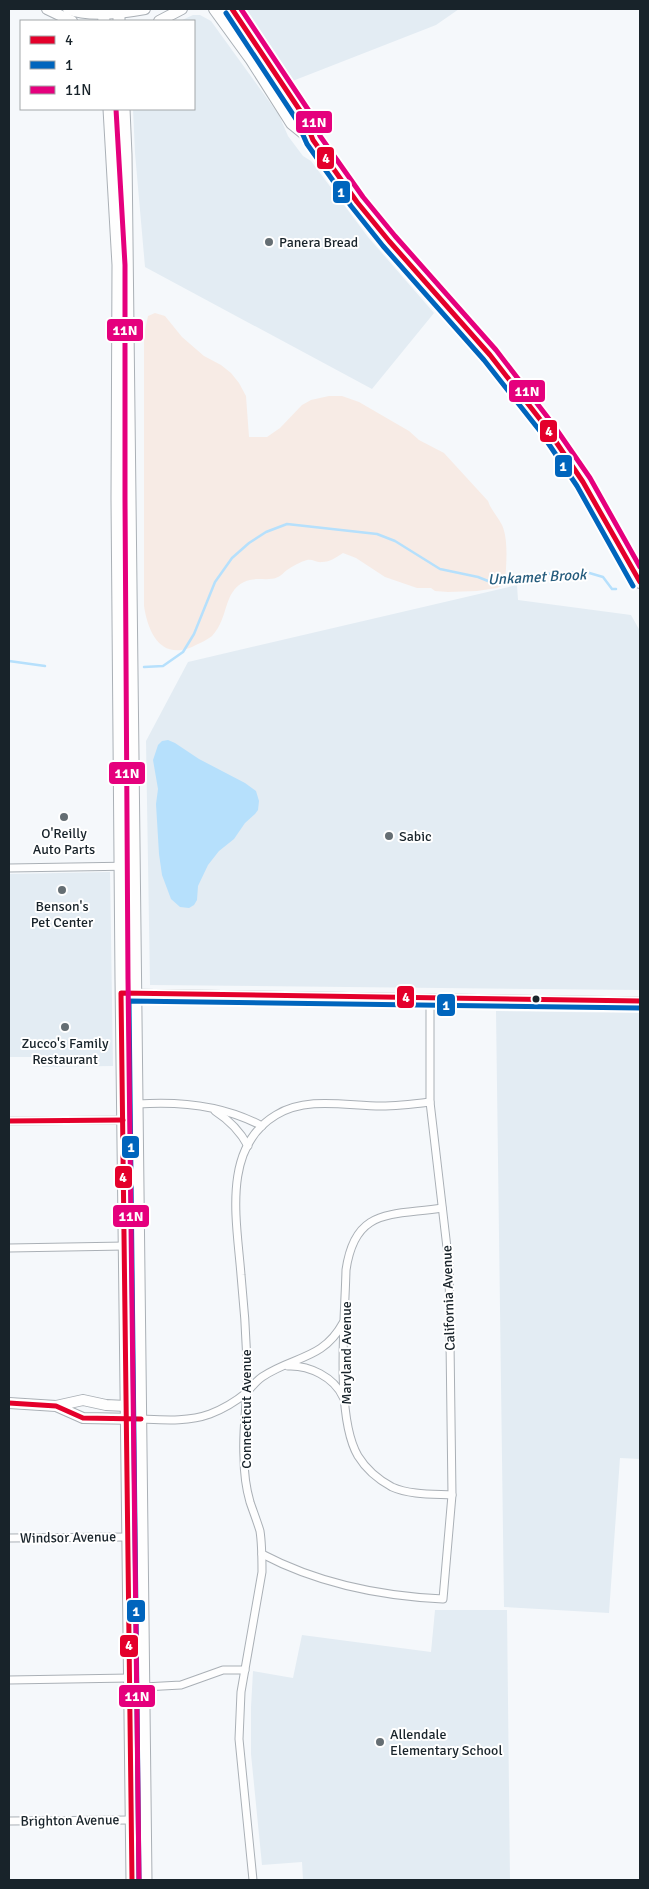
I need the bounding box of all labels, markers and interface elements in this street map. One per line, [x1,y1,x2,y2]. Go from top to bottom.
legend [20,20,195,110]
text: 4 [65,31,73,49]
text: 1 [65,56,73,74]
text: 11N [65,81,91,99]
line badge: 11N [295,110,333,134]
text: 11N [302,114,326,131]
line badge: 4 [316,146,335,170]
text: 4 [322,150,330,167]
line badge: 1 [332,180,351,204]
text: 1 [337,184,345,201]
place label: Panera Bread [279,234,358,251]
marker: Panera Bread [263,236,275,248]
line badge: 11N [106,318,144,342]
text: 11N [113,322,137,339]
line badge: 11N [508,379,546,403]
text: 11N [515,383,539,400]
line badge: 4 [539,419,558,443]
text: 4 [545,423,553,440]
line badge: 1 [554,454,573,478]
text: 1 [559,458,567,475]
water label: Unkamet Brook [487,565,588,589]
line badge: 11N [108,761,146,785]
text: 11N [115,765,139,782]
marker: O'Reilly Auto Parts [58,811,70,823]
place label: O'Reilly Auto Parts [33,825,95,858]
place label: Sabic [399,828,432,845]
marker: Sabic [383,830,395,842]
marker: Benson's Pet Center [56,884,68,896]
place label: Benson's Pet Center [31,898,94,931]
line badge: 4 [396,985,415,1009]
text: 4 [402,989,410,1006]
line badge: 1 [436,993,456,1017]
unlabelled marker [531,994,541,1004]
text: 1 [442,997,450,1014]
marker: Zucco's Family Restaurant [59,1021,71,1033]
place label: Zucco's Family Restaurant [22,1035,109,1068]
line badge: 1 [121,1135,140,1159]
text: 1 [127,1139,135,1156]
line badge: 4 [114,1165,133,1189]
text: 4 [119,1169,127,1186]
line badge: 11N [112,1204,150,1228]
text: 11N [119,1208,143,1225]
street label: California Avenue [438,1245,459,1351]
street label: Maryland Avenue [338,1301,355,1405]
street label: Connecticut Avenue [238,1349,255,1469]
street label: Windsor Avenue [20,1528,116,1547]
line badge: 1 [126,1599,146,1623]
text: 1 [132,1603,140,1620]
line badge: 4 [119,1634,139,1658]
text: 4 [125,1637,133,1654]
line badge: 11N [118,1684,156,1708]
text: 11N [125,1688,149,1705]
place label: Allendale Elementary School [390,1726,503,1759]
marker: Allendale Elementary School [374,1736,386,1748]
street label: Brighton Avenue [20,1811,120,1830]

